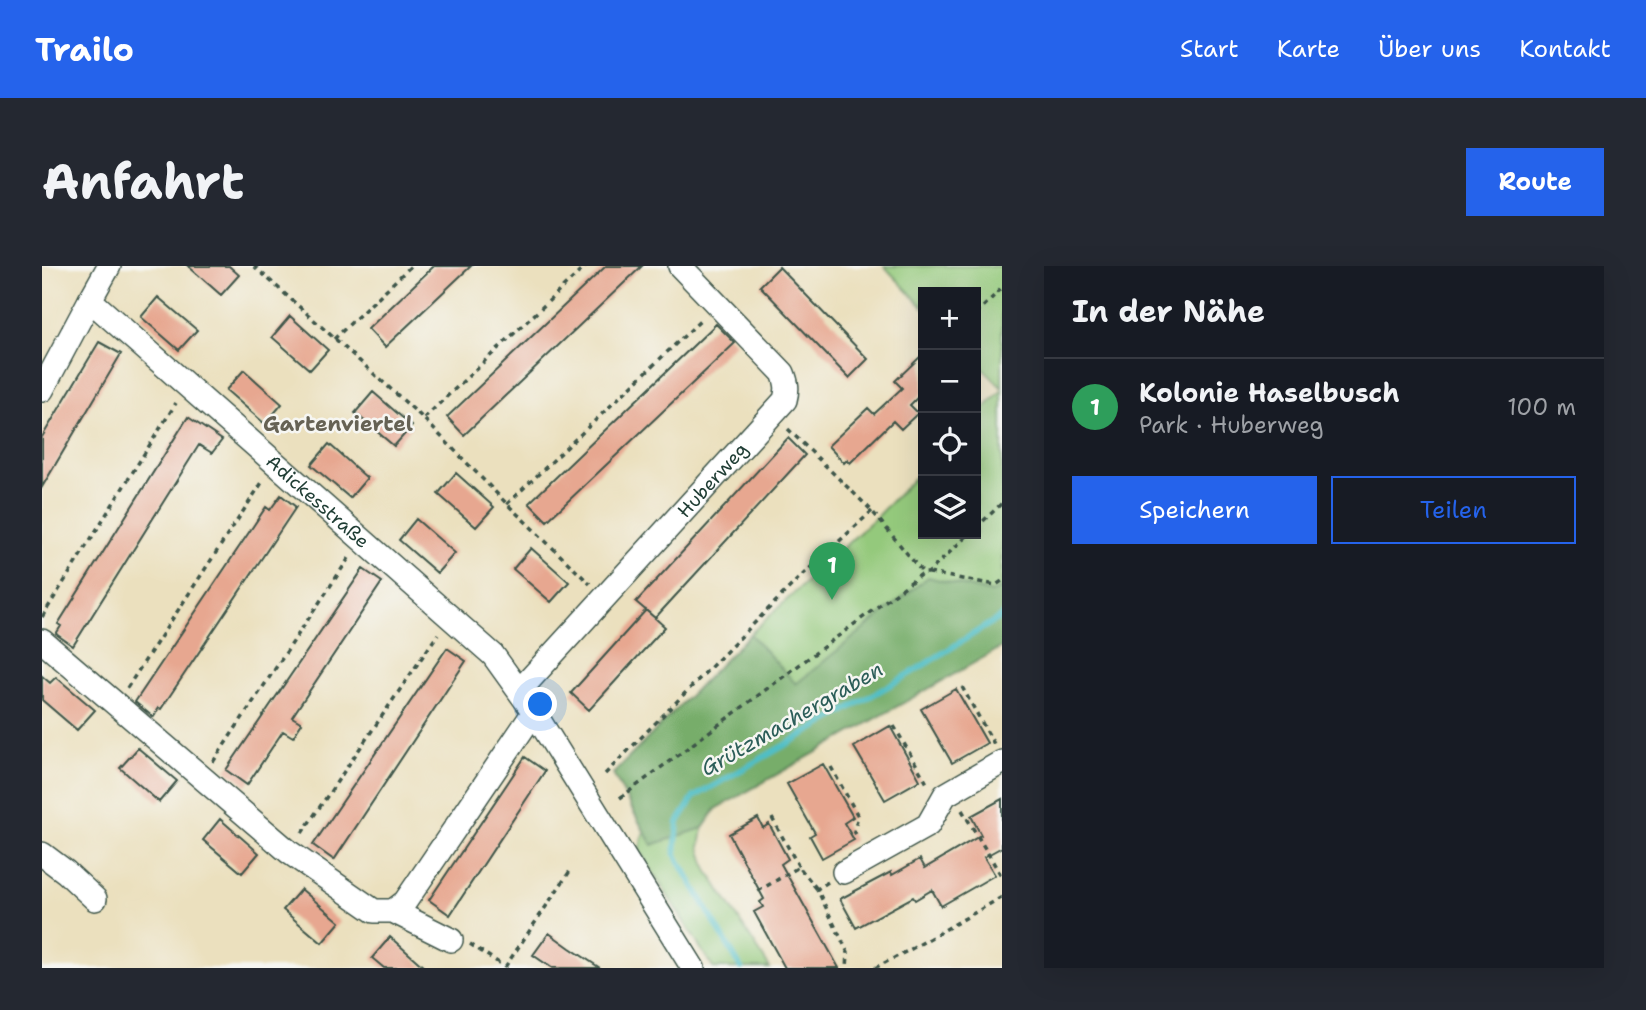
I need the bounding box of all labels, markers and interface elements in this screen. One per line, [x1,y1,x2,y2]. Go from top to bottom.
text: Trailo [35,27,134,72]
text: Start [1180,33,1239,65]
text: Karte [1277,33,1340,65]
text: Über uns [1378,33,1481,65]
text: Kontakt [1519,33,1611,65]
button: Route [1466,148,1604,216]
text: Anfahrt [42,149,244,215]
map controls [918,287,981,539]
button: + [918,287,981,350]
text: In der Nähe [1072,291,1265,332]
button: − [918,350,981,413]
text: Kolonie Haselbusch [1139,375,1400,410]
text: 1 [1090,392,1100,422]
text: 100 m [1507,392,1576,422]
district label: Gartenviertel [263,410,413,438]
text: Park · Huberweg [1139,410,1324,440]
button: locate [918,413,981,476]
street label: Huberweg [672,437,753,523]
street label: Adickesstraße [261,449,375,554]
button: layers [918,476,981,539]
button: Speichern [1072,476,1317,544]
button: Teilen [1331,476,1576,544]
pin: 1 [809,542,855,600]
water label: Grützmachergraben [696,655,888,783]
your location [523,687,557,721]

